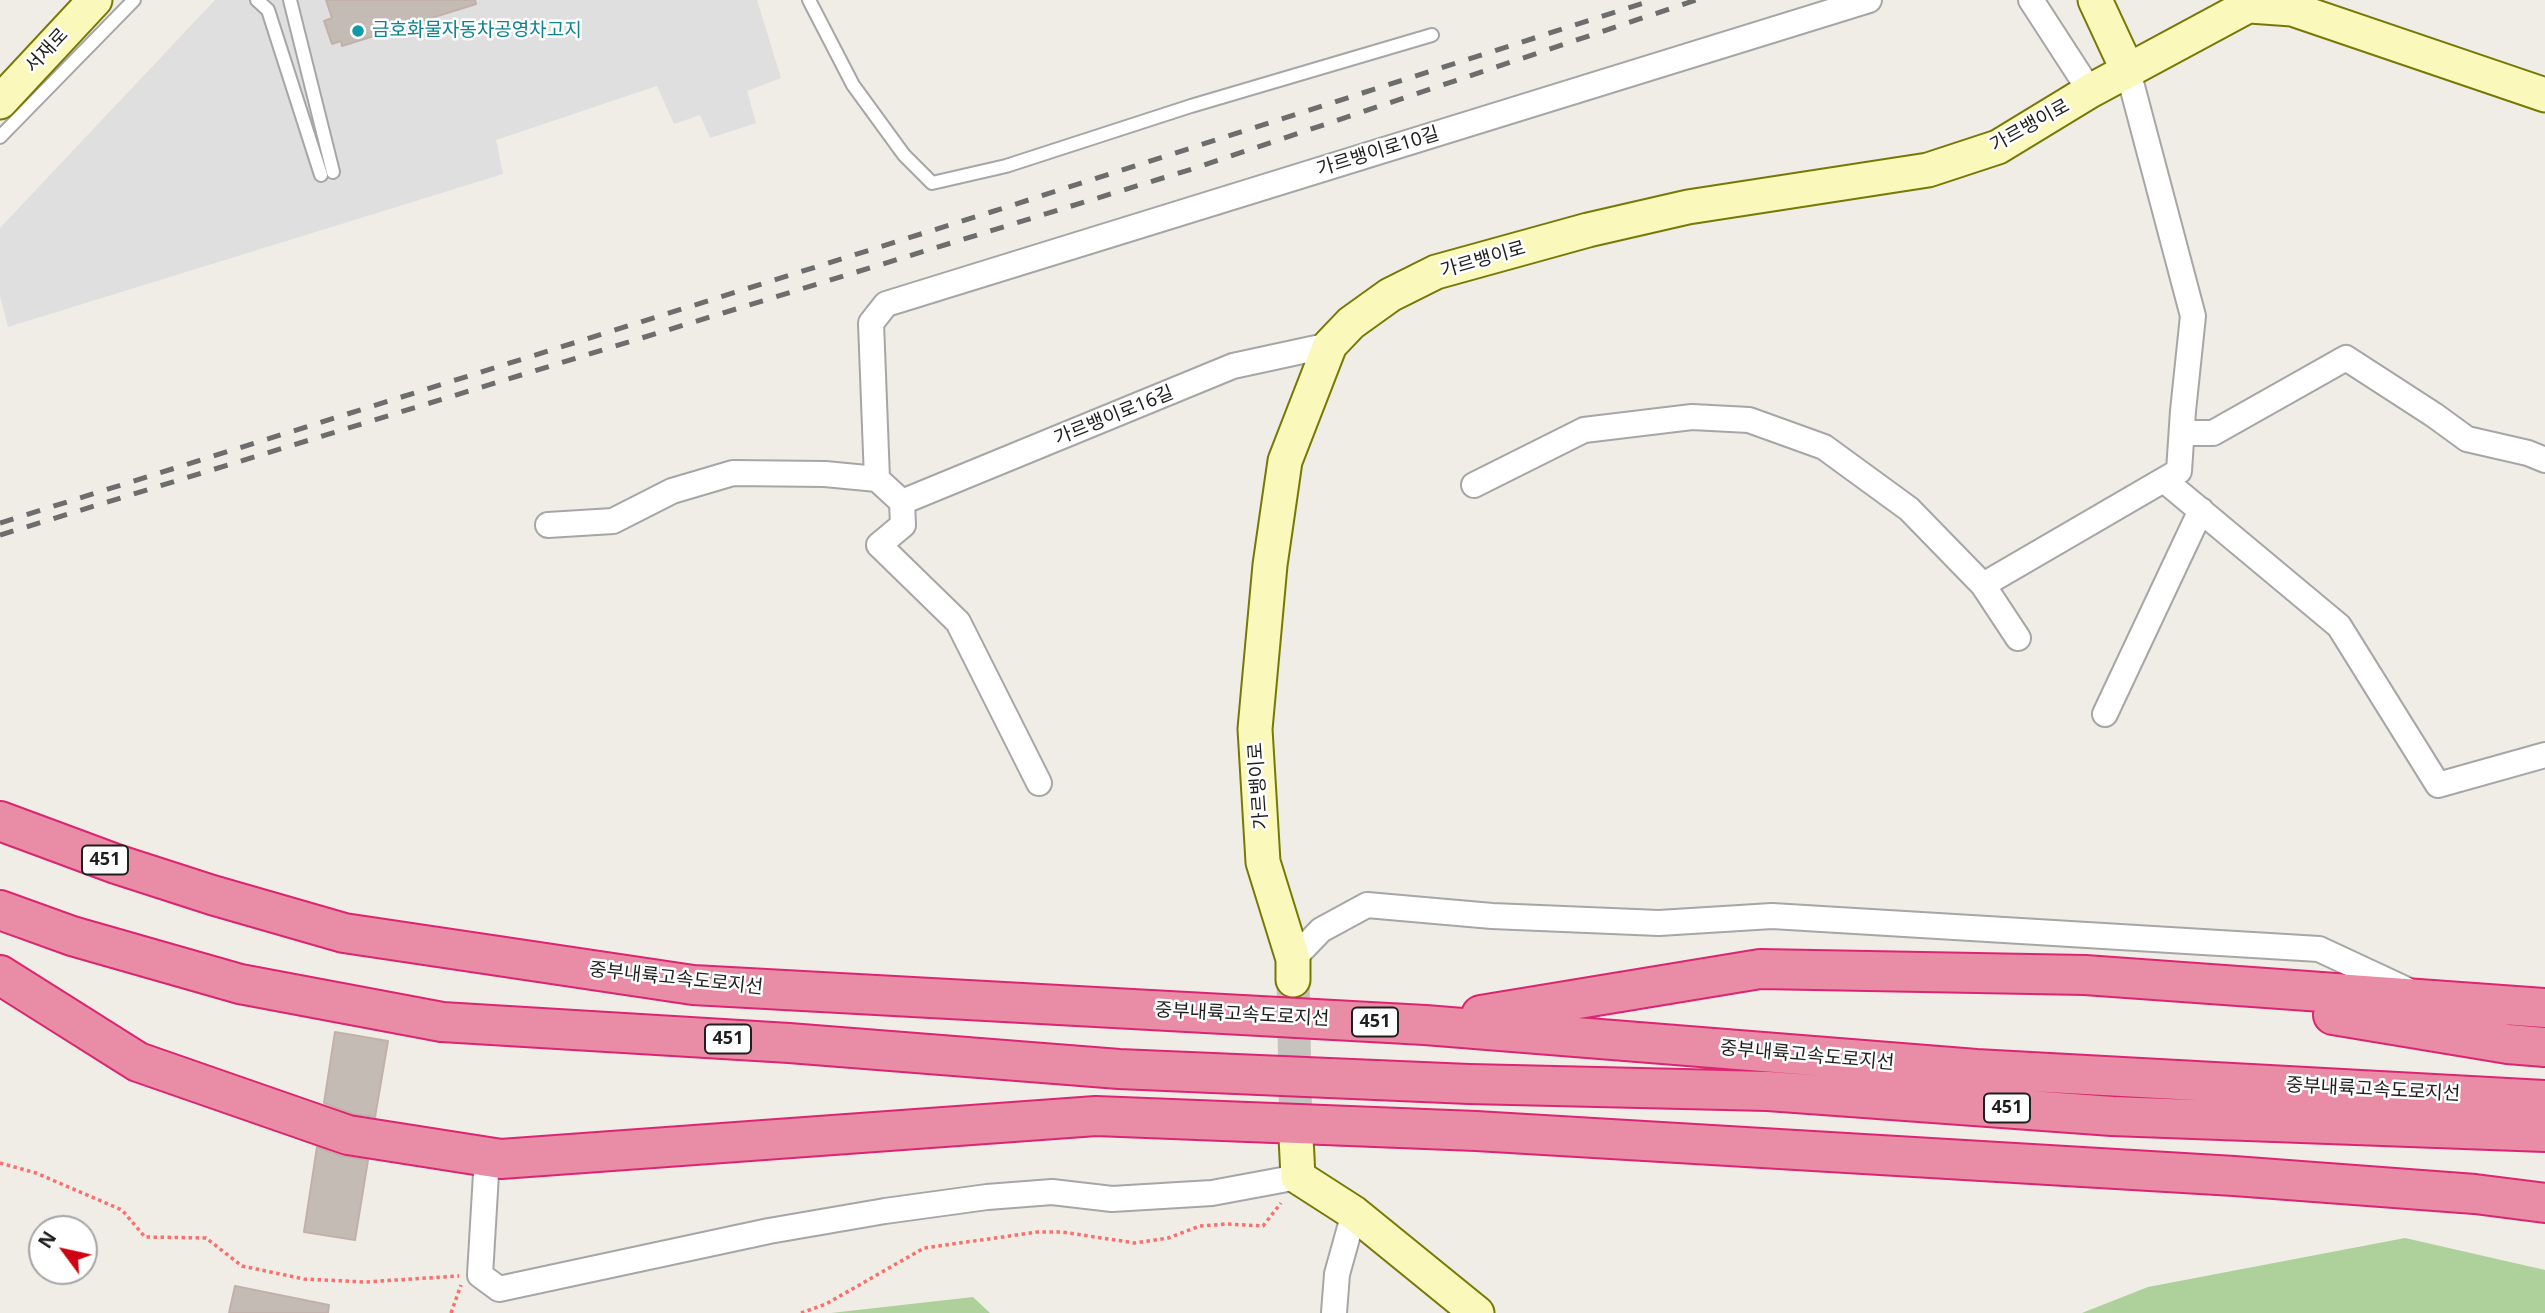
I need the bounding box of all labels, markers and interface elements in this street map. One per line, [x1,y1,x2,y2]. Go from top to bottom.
place label: 금호화물자동차공영차고지 [372,20,582,42]
marker: 금호화물자동차공영차고지 [350,23,366,39]
street label: 서재로 [21,24,73,78]
street label: 가르뱅이로 [1986,95,2074,157]
street label: 가르뱅이로10길 [1314,123,1442,181]
street label: 가르뱅이로 [1438,237,1528,283]
street label: 가르뱅이로16길 [1051,382,1177,450]
street label: 가르뱅이로 [1245,742,1273,830]
road number: 451 [82,846,128,874]
street label: 중부내륙고속도로지선 [588,959,764,999]
street label: 중부내륙고속도로지선 [1154,999,1330,1031]
road number: 451 [1352,1007,1398,1036]
road number: 451 [705,1024,751,1054]
street label: 중부내륙고속도로지선 [1719,1037,1895,1075]
street label: 중부내륙고속도로지선 [2285,1074,2461,1106]
road number: 451 [1984,1093,2030,1122]
north arrow [28,1215,98,1285]
text: N [32,1226,62,1253]

